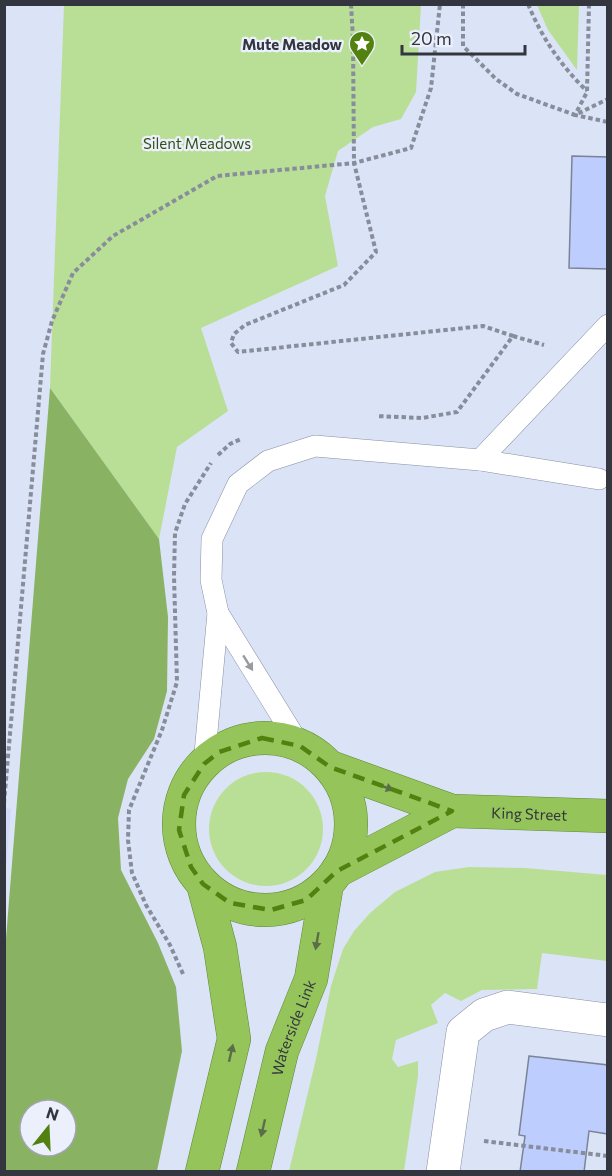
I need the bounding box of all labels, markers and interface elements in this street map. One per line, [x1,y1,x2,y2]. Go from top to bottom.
scale bar [402,18,525,56]
text: 20 m [411,27,452,49]
place icon: Mute Meadow [347,29,377,67]
place label: Mute Meadow [242,35,343,53]
park label: Silent Meadows [143,134,251,152]
one-way arrow [243,654,254,671]
one-way arrow [376,783,394,793]
street label: King Street [491,803,568,824]
one-way arrow [313,932,322,951]
street label: Waterside Link [267,977,319,1078]
one-way arrow [226,1044,236,1063]
north arrow [18,1098,78,1158]
text: N [44,1102,61,1124]
one-way arrow [258,1119,268,1137]

